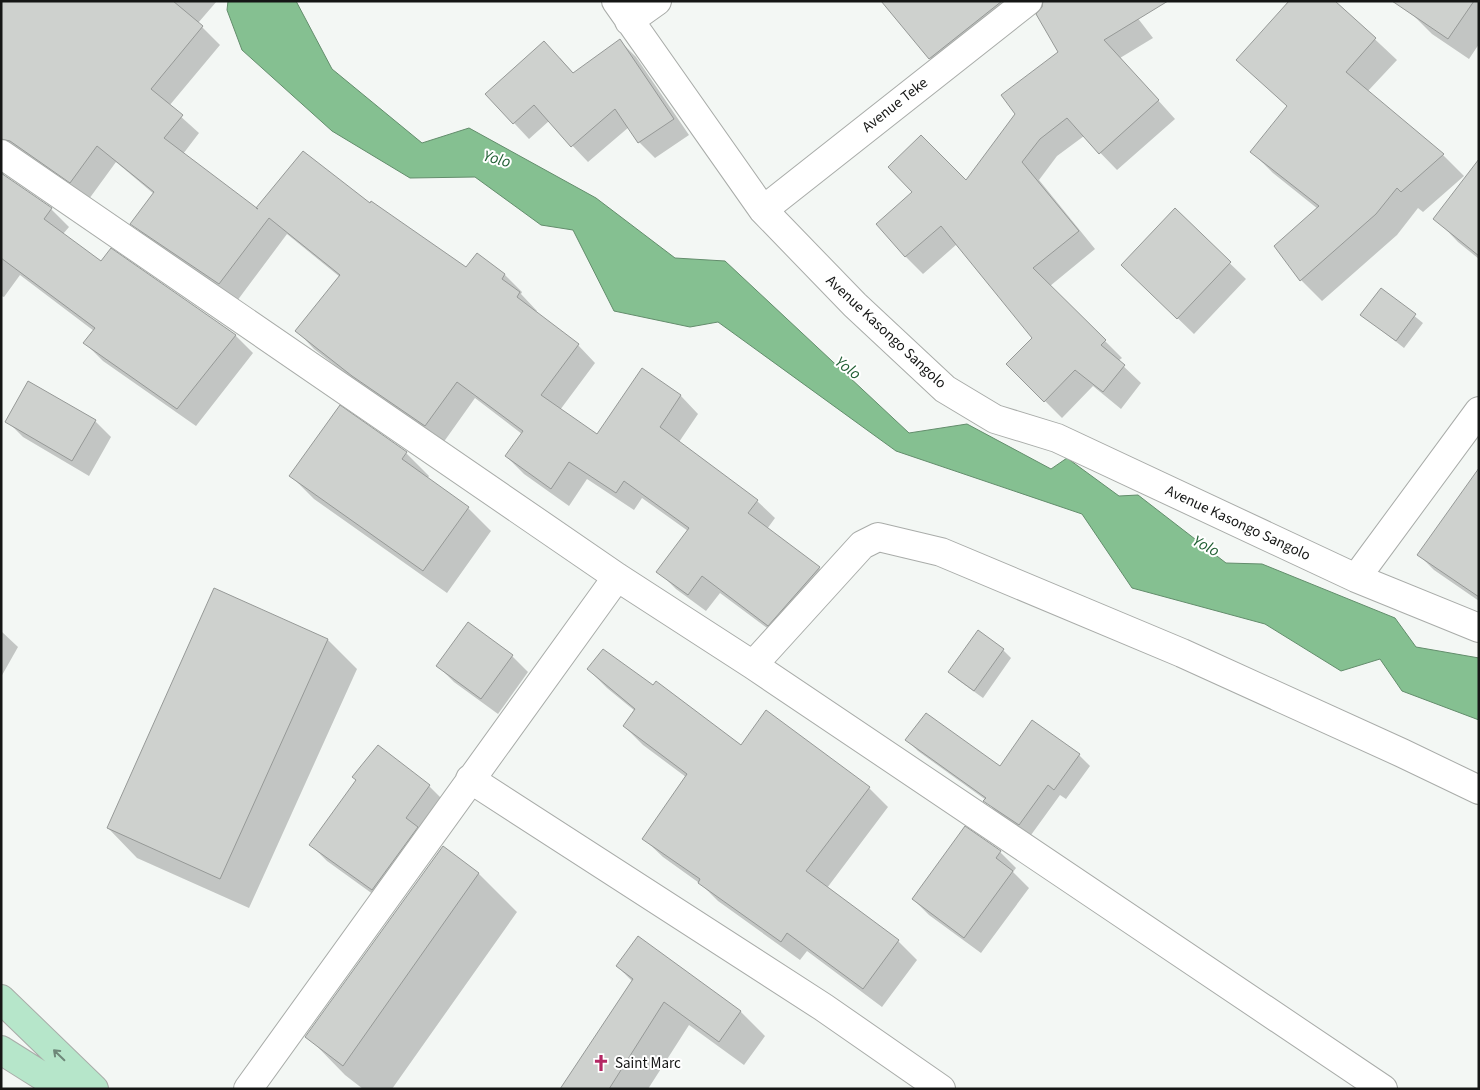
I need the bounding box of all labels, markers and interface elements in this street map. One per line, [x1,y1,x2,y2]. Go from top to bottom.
street label: Avenue Teke [858,73,932,137]
water label: Yolo [481,145,513,173]
street label: Avenue Kasongo Sangolo [821,271,951,393]
water label: Yolo [830,351,866,385]
street label: Avenue Kasongo Sangolo [1162,480,1314,566]
water label: Yolo [1189,530,1223,562]
one-way arrow [52,1049,65,1061]
church icon: Saint Marc [591,1053,611,1073]
place label: Saint Marc [615,1053,681,1074]

